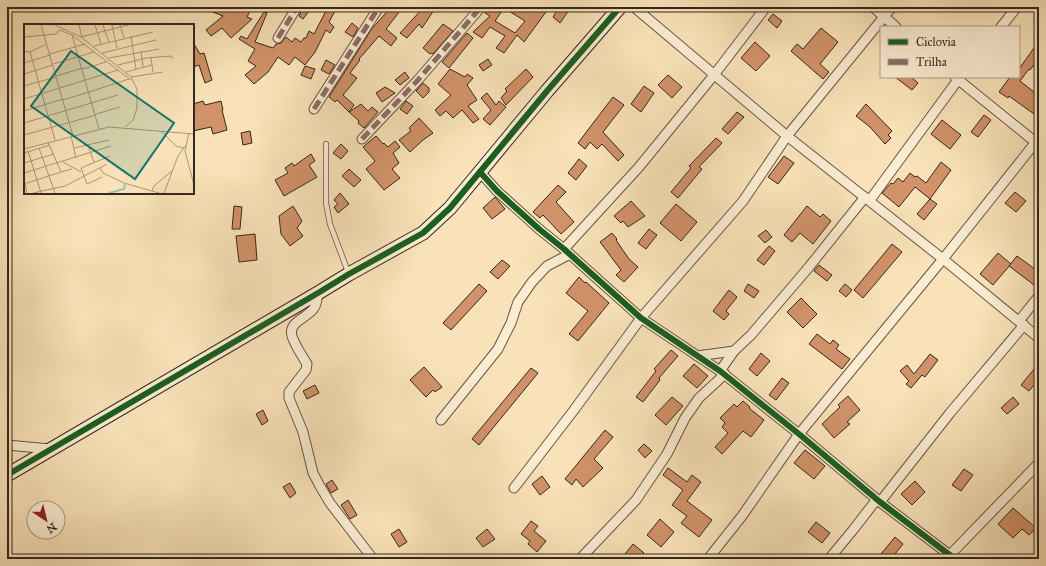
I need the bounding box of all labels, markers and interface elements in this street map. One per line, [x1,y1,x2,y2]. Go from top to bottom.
inset map [24,24,194,194]
legend [880,26,1020,78]
text: Ciclovia [916,35,957,49]
text: Trilha [916,55,948,69]
north arrow [26,500,66,540]
text: N [43,520,59,536]

